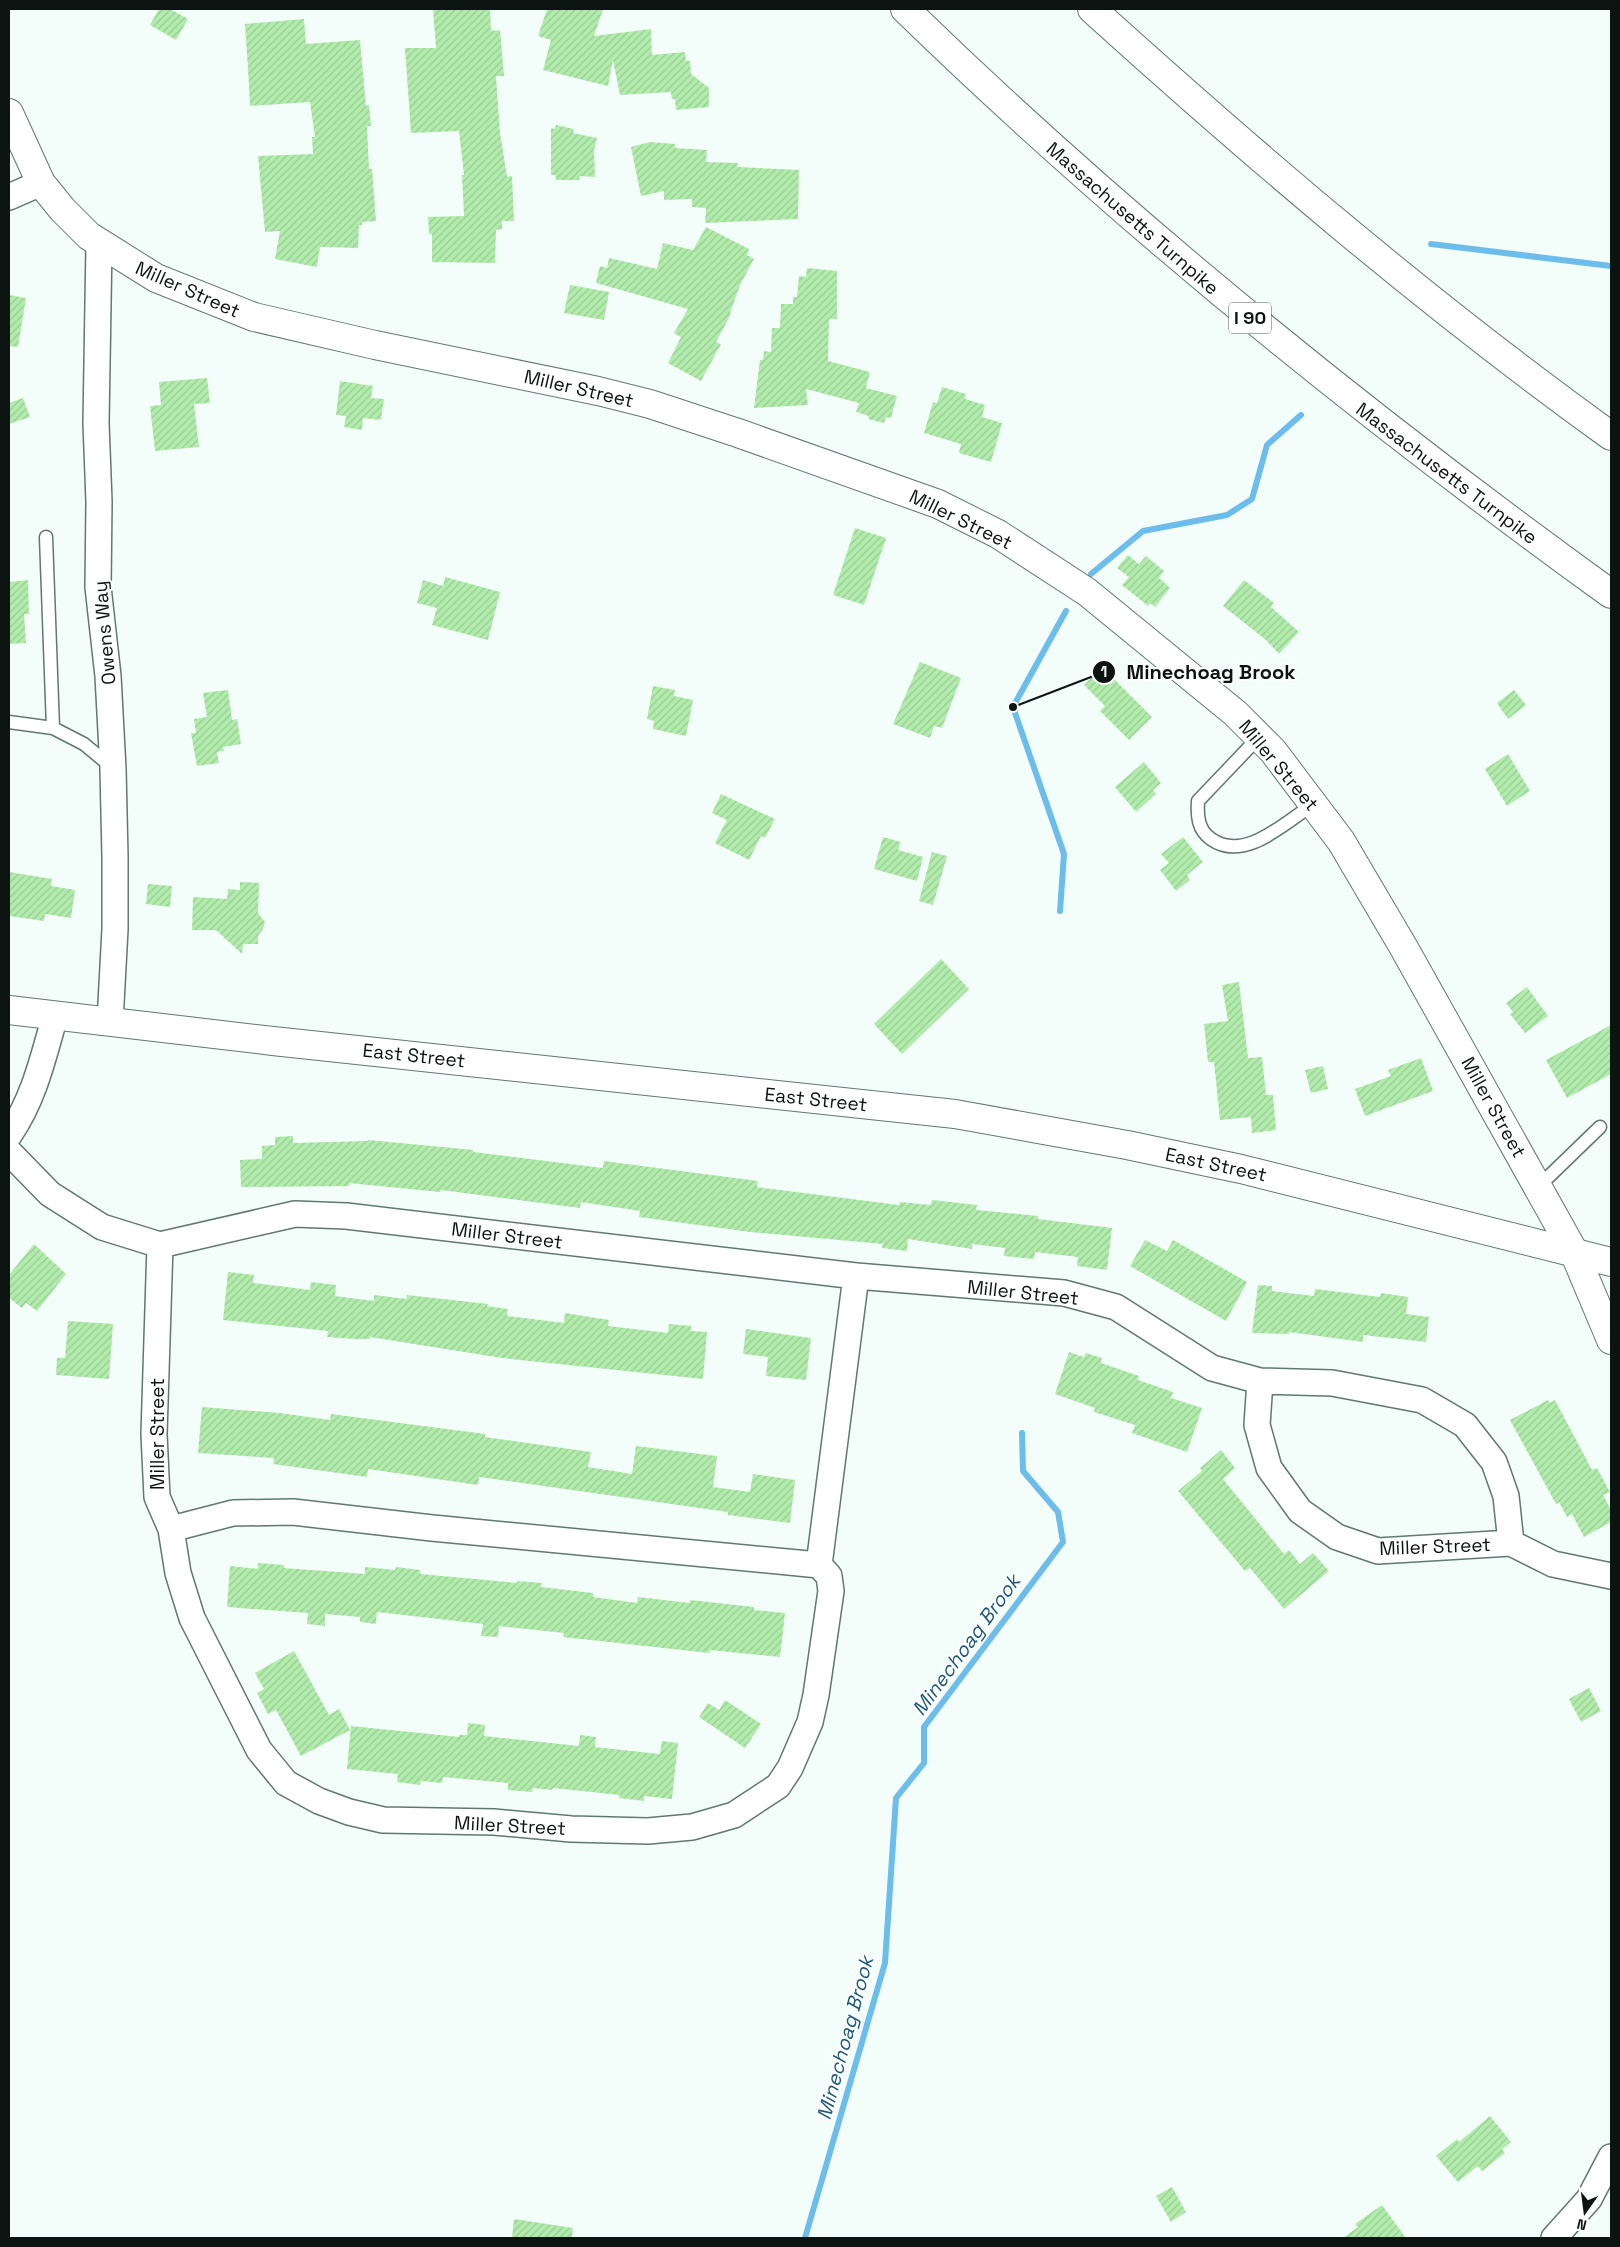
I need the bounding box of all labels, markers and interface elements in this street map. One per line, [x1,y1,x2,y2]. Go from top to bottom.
street label: Massachusetts Turnpike [1041,136,1224,300]
street label: Miller Street [132,255,244,324]
road number: I 90 [1229,302,1271,334]
street label: Miller Street [522,364,636,413]
street label: Massachusetts Turnpike [1351,397,1542,550]
street label: Miller Street [905,484,1016,555]
street label: Owens Way [88,580,121,686]
callout: Minechoag Brook [1092,655,1306,690]
text: Minechoag Brook [1127,659,1295,685]
text: 1 [1101,662,1107,681]
street label: Miller Street [1233,714,1324,816]
street label: East Street [361,1038,466,1073]
street label: Miller Street [1456,1052,1532,1162]
street label: East Street [763,1082,868,1117]
street label: East Street [1163,1142,1269,1187]
street label: Miller Street [450,1216,564,1255]
street label: Miller Street [966,1274,1080,1311]
street label: Miller Street [145,1378,170,1490]
street label: Miller Street [1379,1532,1491,1561]
water label: Minechoag Brook [906,1568,1027,1721]
street label: Miller Street [454,1810,566,1841]
water label: Minechoag Brook [811,1951,880,2122]
north arrow [1560,2187,1610,2237]
text: N [1575,2215,1589,2234]

